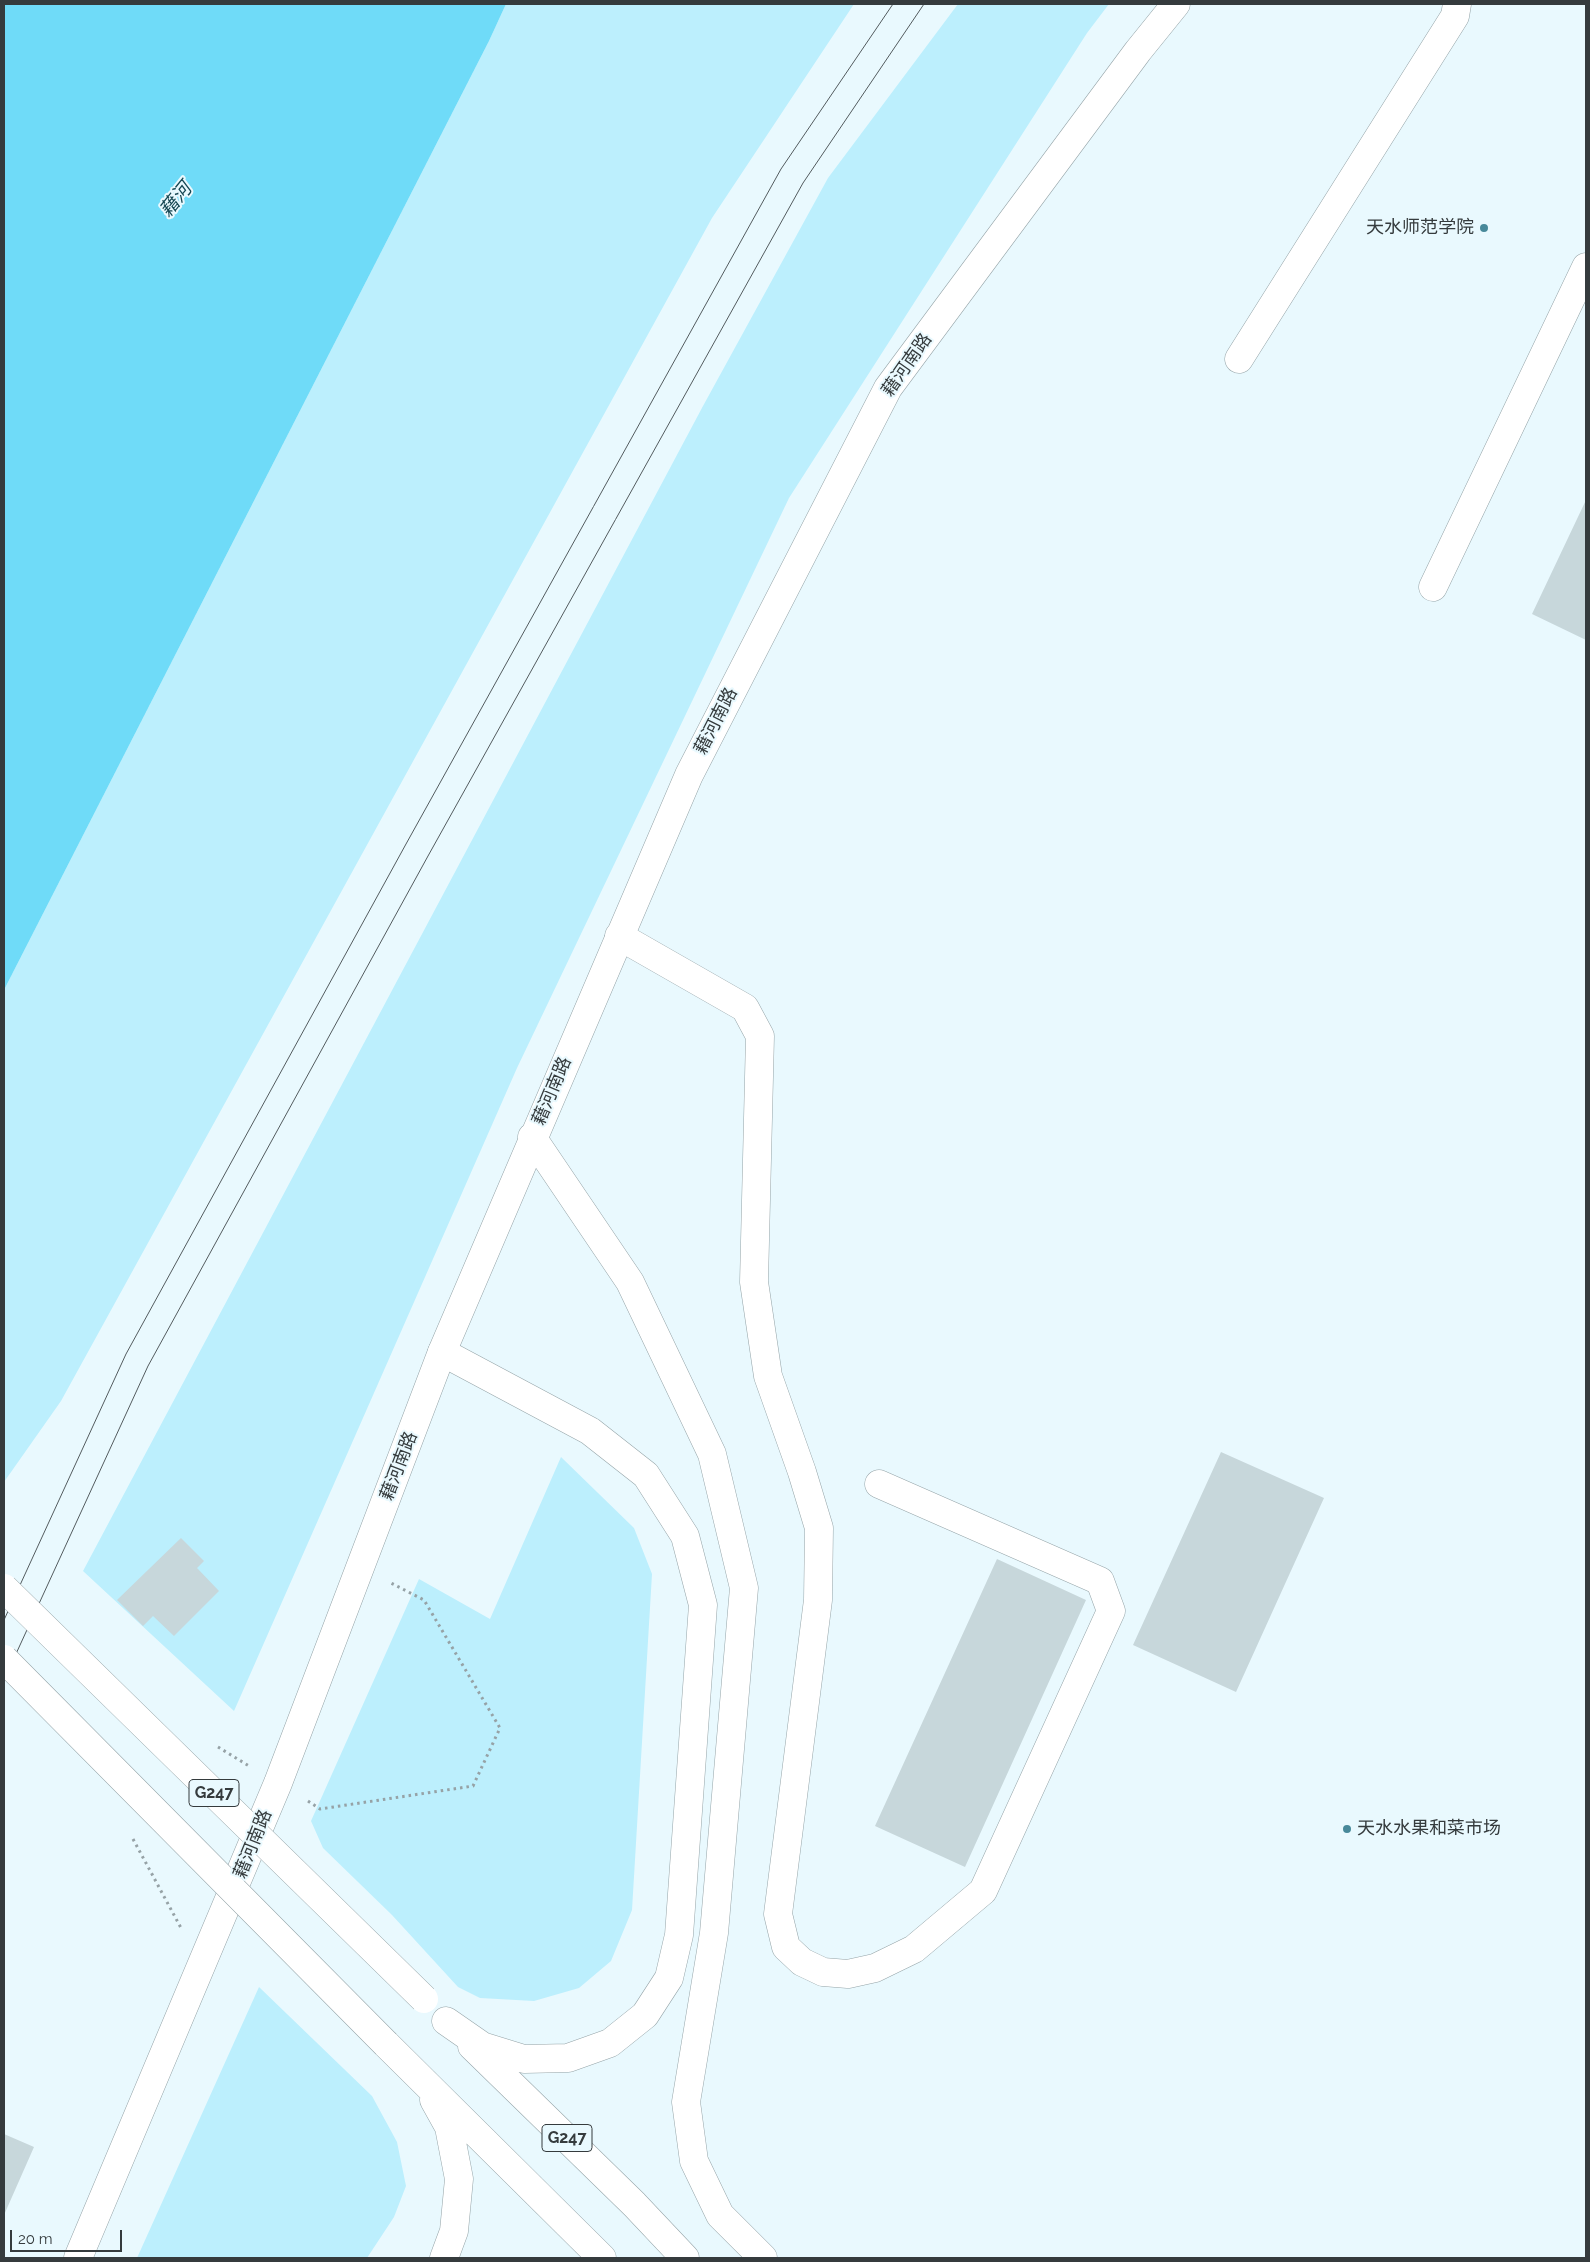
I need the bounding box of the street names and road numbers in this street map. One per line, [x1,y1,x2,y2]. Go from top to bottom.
street label: 藉河南路 [878,329,936,401]
street label: 藉河南路 [690,684,742,758]
street label: 藉河南路 [528,1054,576,1128]
street label: 藉河南路 [376,1429,422,1503]
road number: G247 [189,1780,239,1806]
street label: 藉河南路 [230,1807,276,1881]
road number: G247 [542,2124,592,2152]

